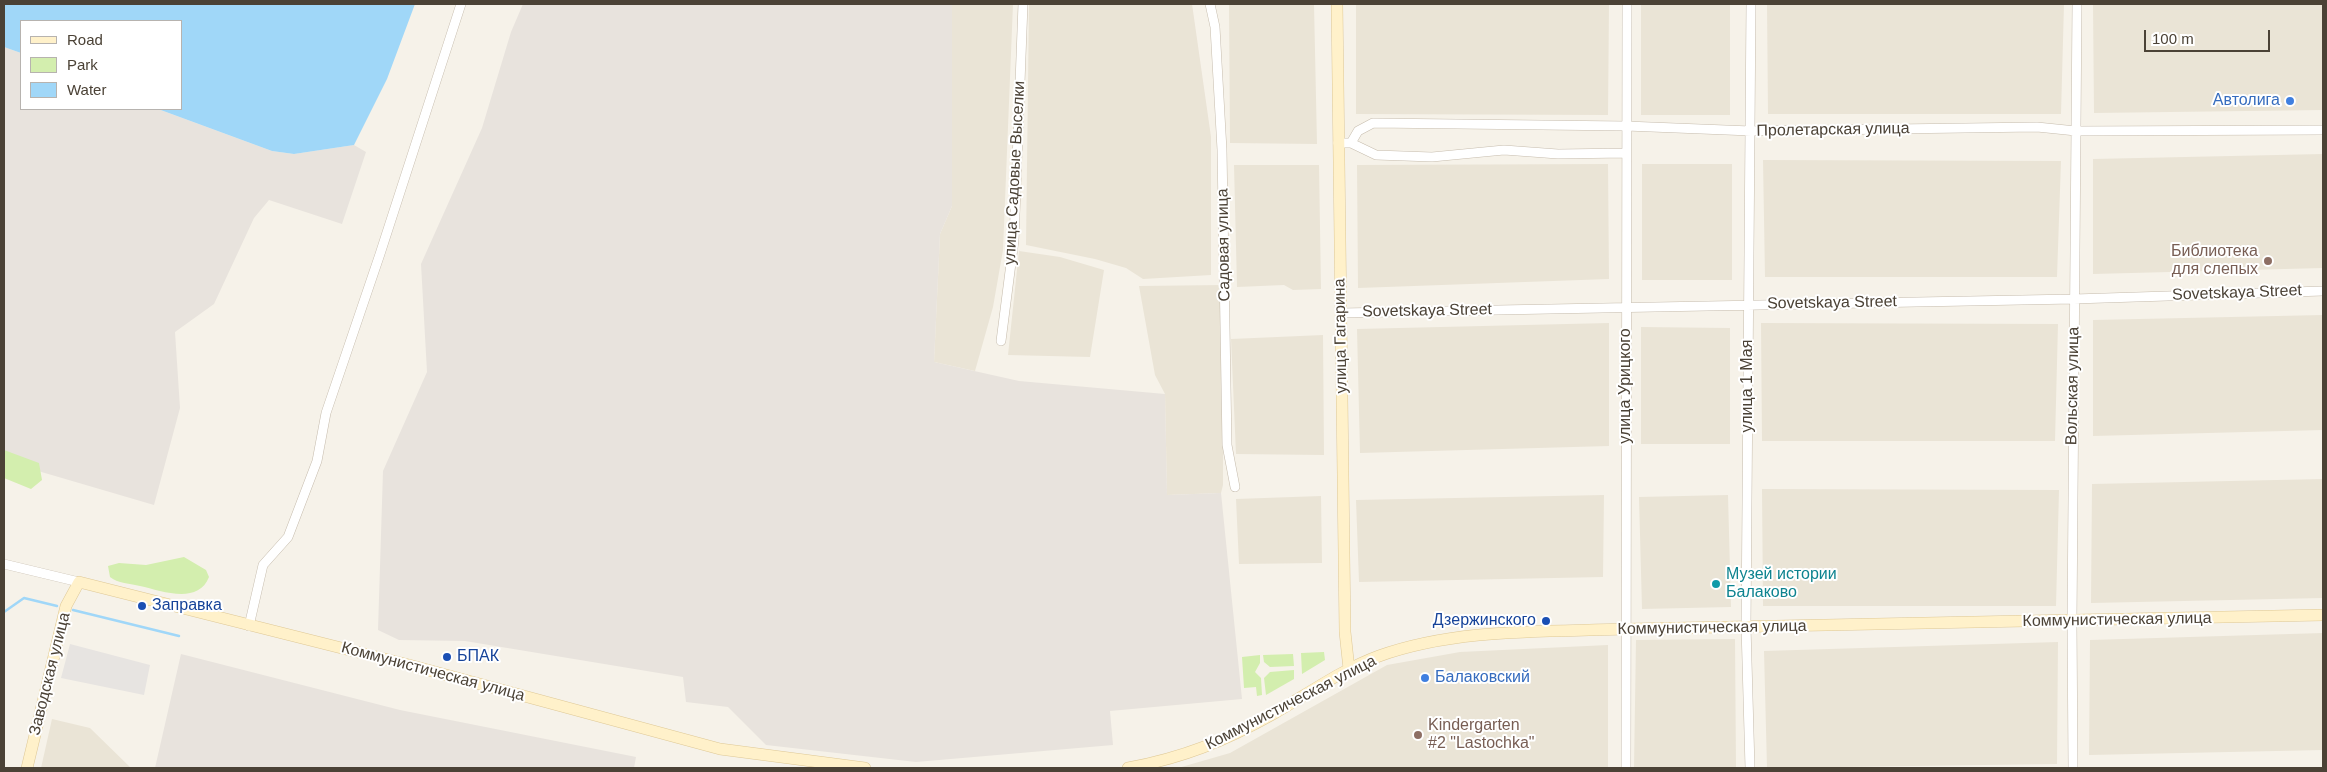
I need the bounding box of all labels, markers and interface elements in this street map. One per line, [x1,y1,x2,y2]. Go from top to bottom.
legend [20,20,182,110]
scale bar [2147,20,2273,52]
text: 100 m [2152,30,2194,47]
text: Road [67,31,103,48]
text: Park [67,56,98,73]
street label: улица Садовые Выселки [1001,80,1029,266]
text: Water [67,81,106,98]
place label: Автолига [2213,91,2280,111]
marker: Автолига [2284,95,2296,107]
street label: Пролетарская улица [1756,119,1910,141]
street label: Садовая улица [1213,188,1235,302]
place label: Библиотека для слепых [2171,242,2258,280]
marker: Библиотека для слепых [2262,255,2274,267]
street label: улица Гагарина [1330,278,1352,394]
street label: Sovetskaya Street [2172,281,2302,305]
street label: Sovetskaya Street [1767,292,1897,314]
street label: Sovetskaya Street [1362,300,1492,322]
street label: Вольская улица [2062,327,2084,445]
street label: улица Урицкого [1616,328,1636,444]
street label: улица 1 Мая [1738,340,1758,432]
place label: Музей истории Балаково [1726,565,1837,603]
marker: Музей истории Балаково [1710,578,1722,590]
place label: Заправка [152,596,222,616]
marker: Заправка [136,600,148,612]
street label: Коммунистическая улица [2022,609,2212,631]
street label: Заводская улица [25,610,75,738]
place label: Дзержинского [1433,611,1536,631]
marker: Дзержинского [1540,615,1552,627]
street label: Коммунистическая улица [1617,617,1807,639]
street label: Коммунистическая улица [339,638,527,706]
place label: БПАК [457,647,499,667]
marker: БПАК [441,651,453,663]
street label: Коммунистическая улица [1202,652,1380,754]
place label: Балаковский [1435,668,1530,688]
marker: Балаковский [1419,672,1431,684]
place label: Kindergarten #2 "Lastochka" [1428,716,1535,754]
marker: Kindergarten #2 "Lastochka" [1412,729,1424,741]

